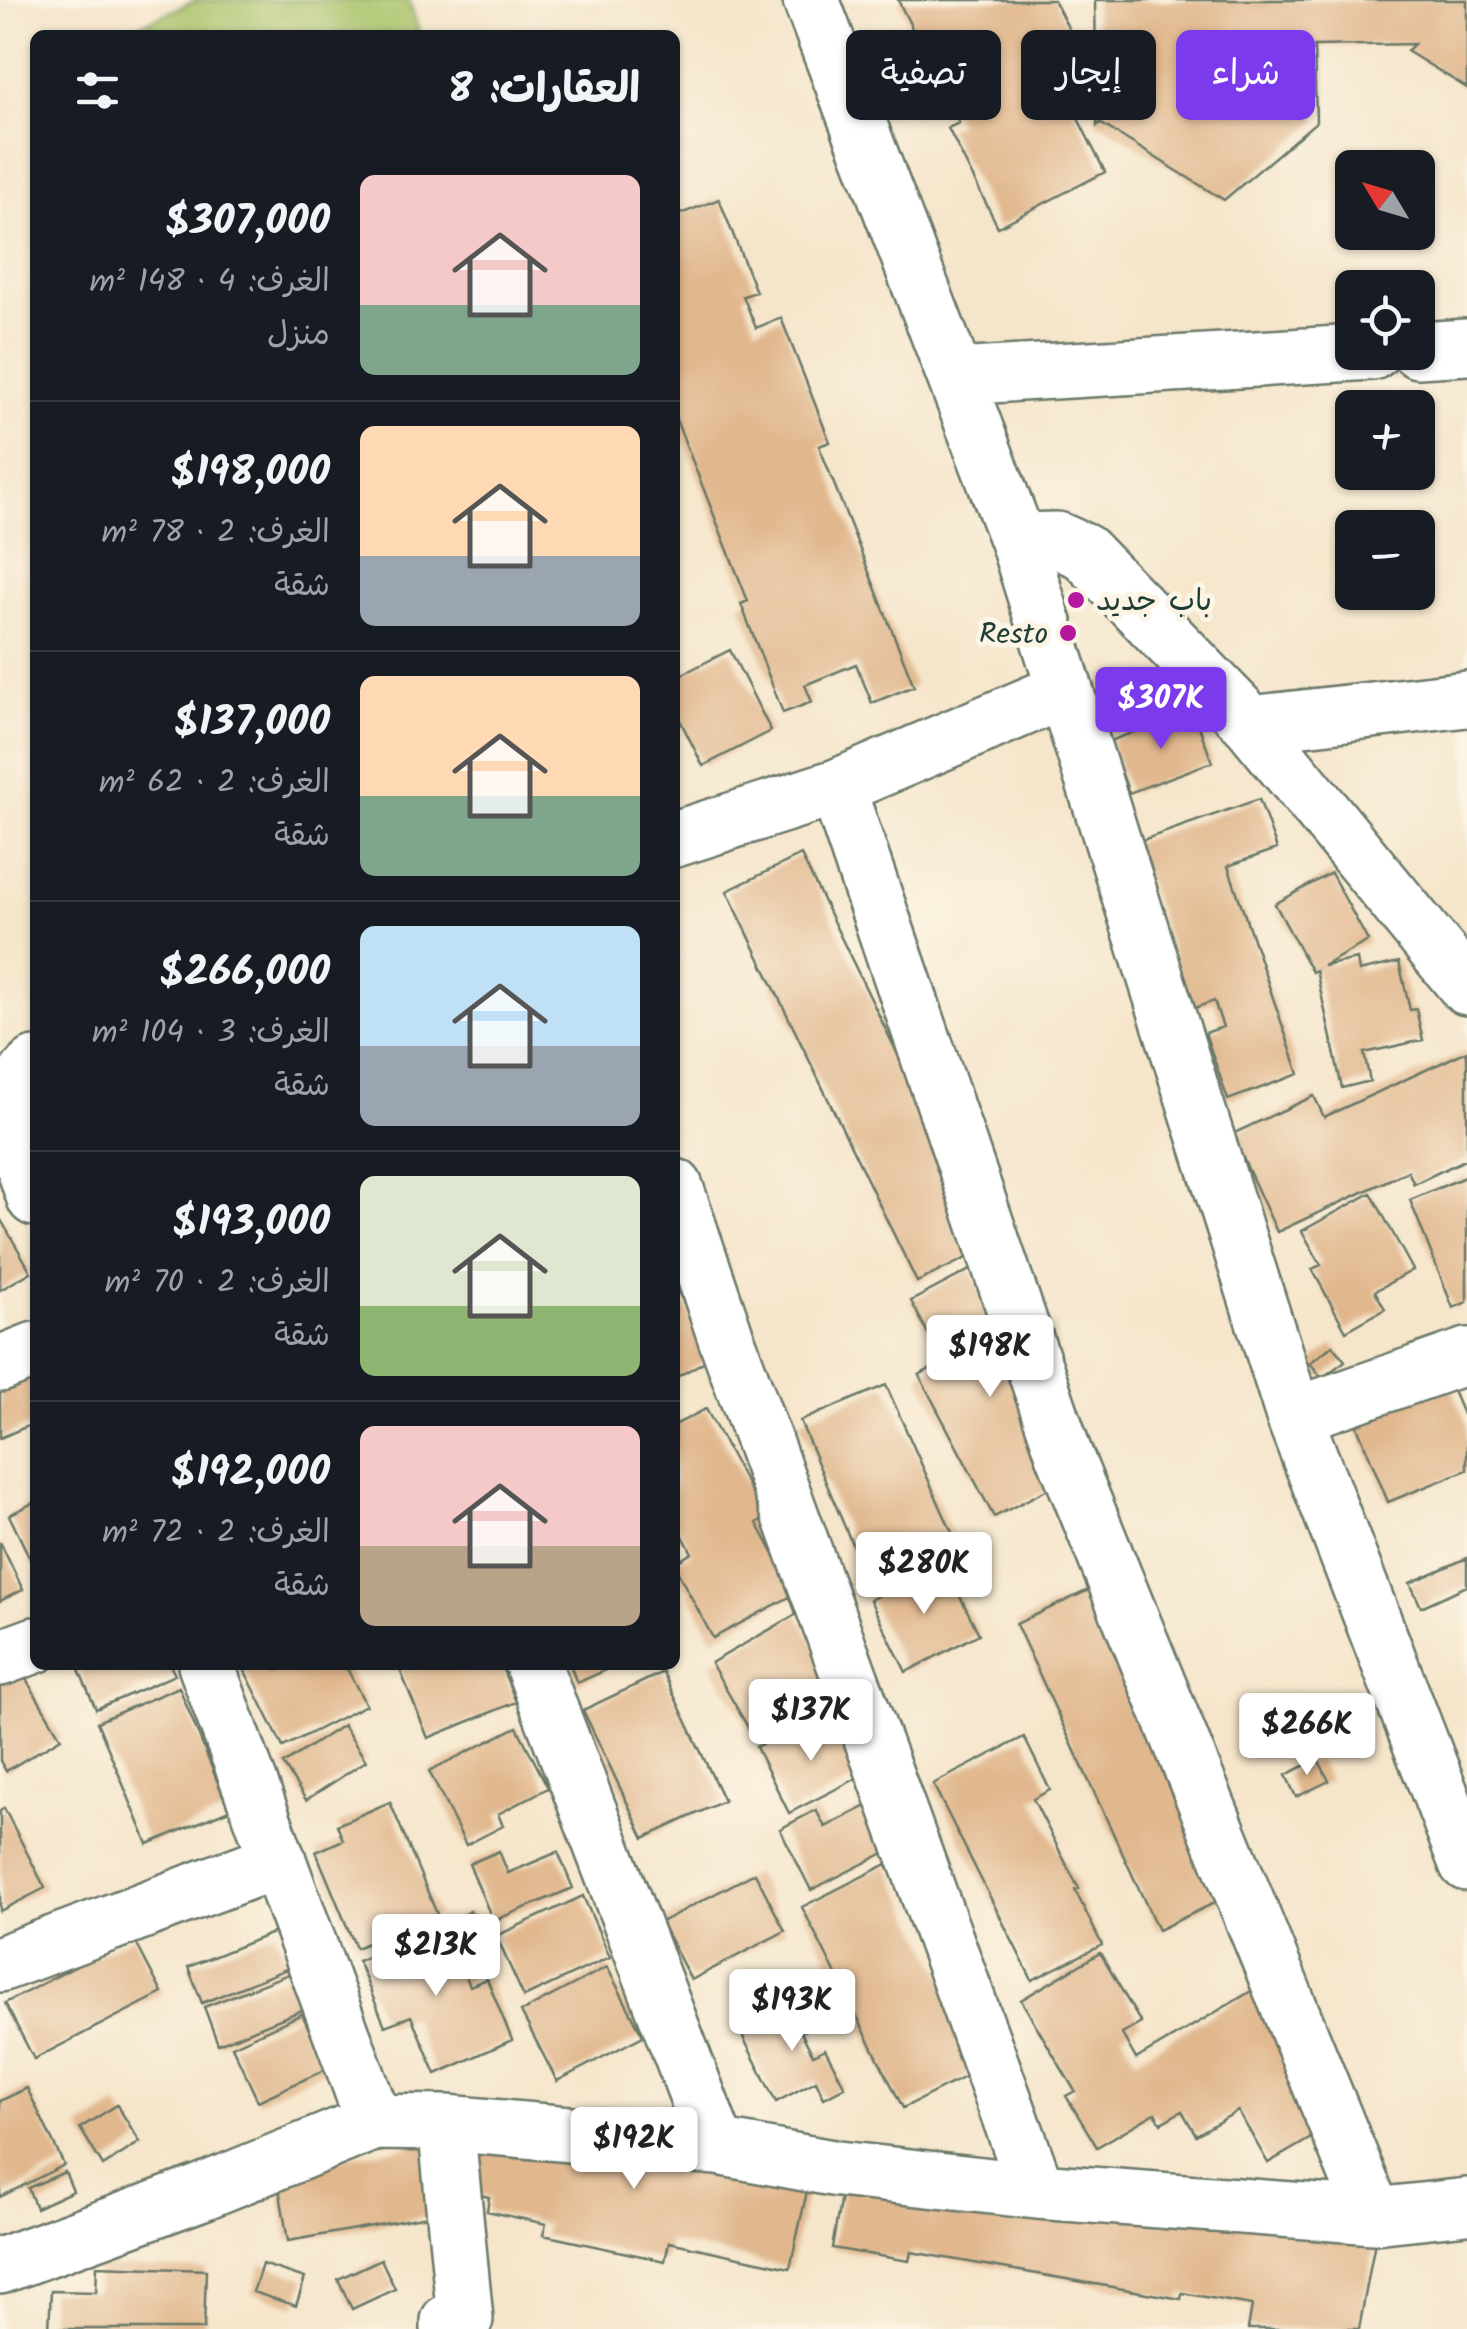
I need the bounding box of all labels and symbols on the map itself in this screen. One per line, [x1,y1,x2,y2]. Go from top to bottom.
north arrow [1335,150,1435,250]
place label: باب جديد [1096,578,1212,626]
marker: باب جديد [1065,589,1087,611]
place label: Resto [979,611,1048,659]
marker: Resto [1057,622,1079,644]
pin: $307K [1091,667,1231,752]
pin: $198K [920,1315,1060,1400]
pin: $280K [854,1532,994,1617]
pin: $137K [741,1679,881,1764]
pin: $266K [1237,1693,1377,1778]
pin: $213K [366,1914,506,1999]
pin: $193K [722,1969,862,2054]
pin: $192K [564,2107,704,2192]

